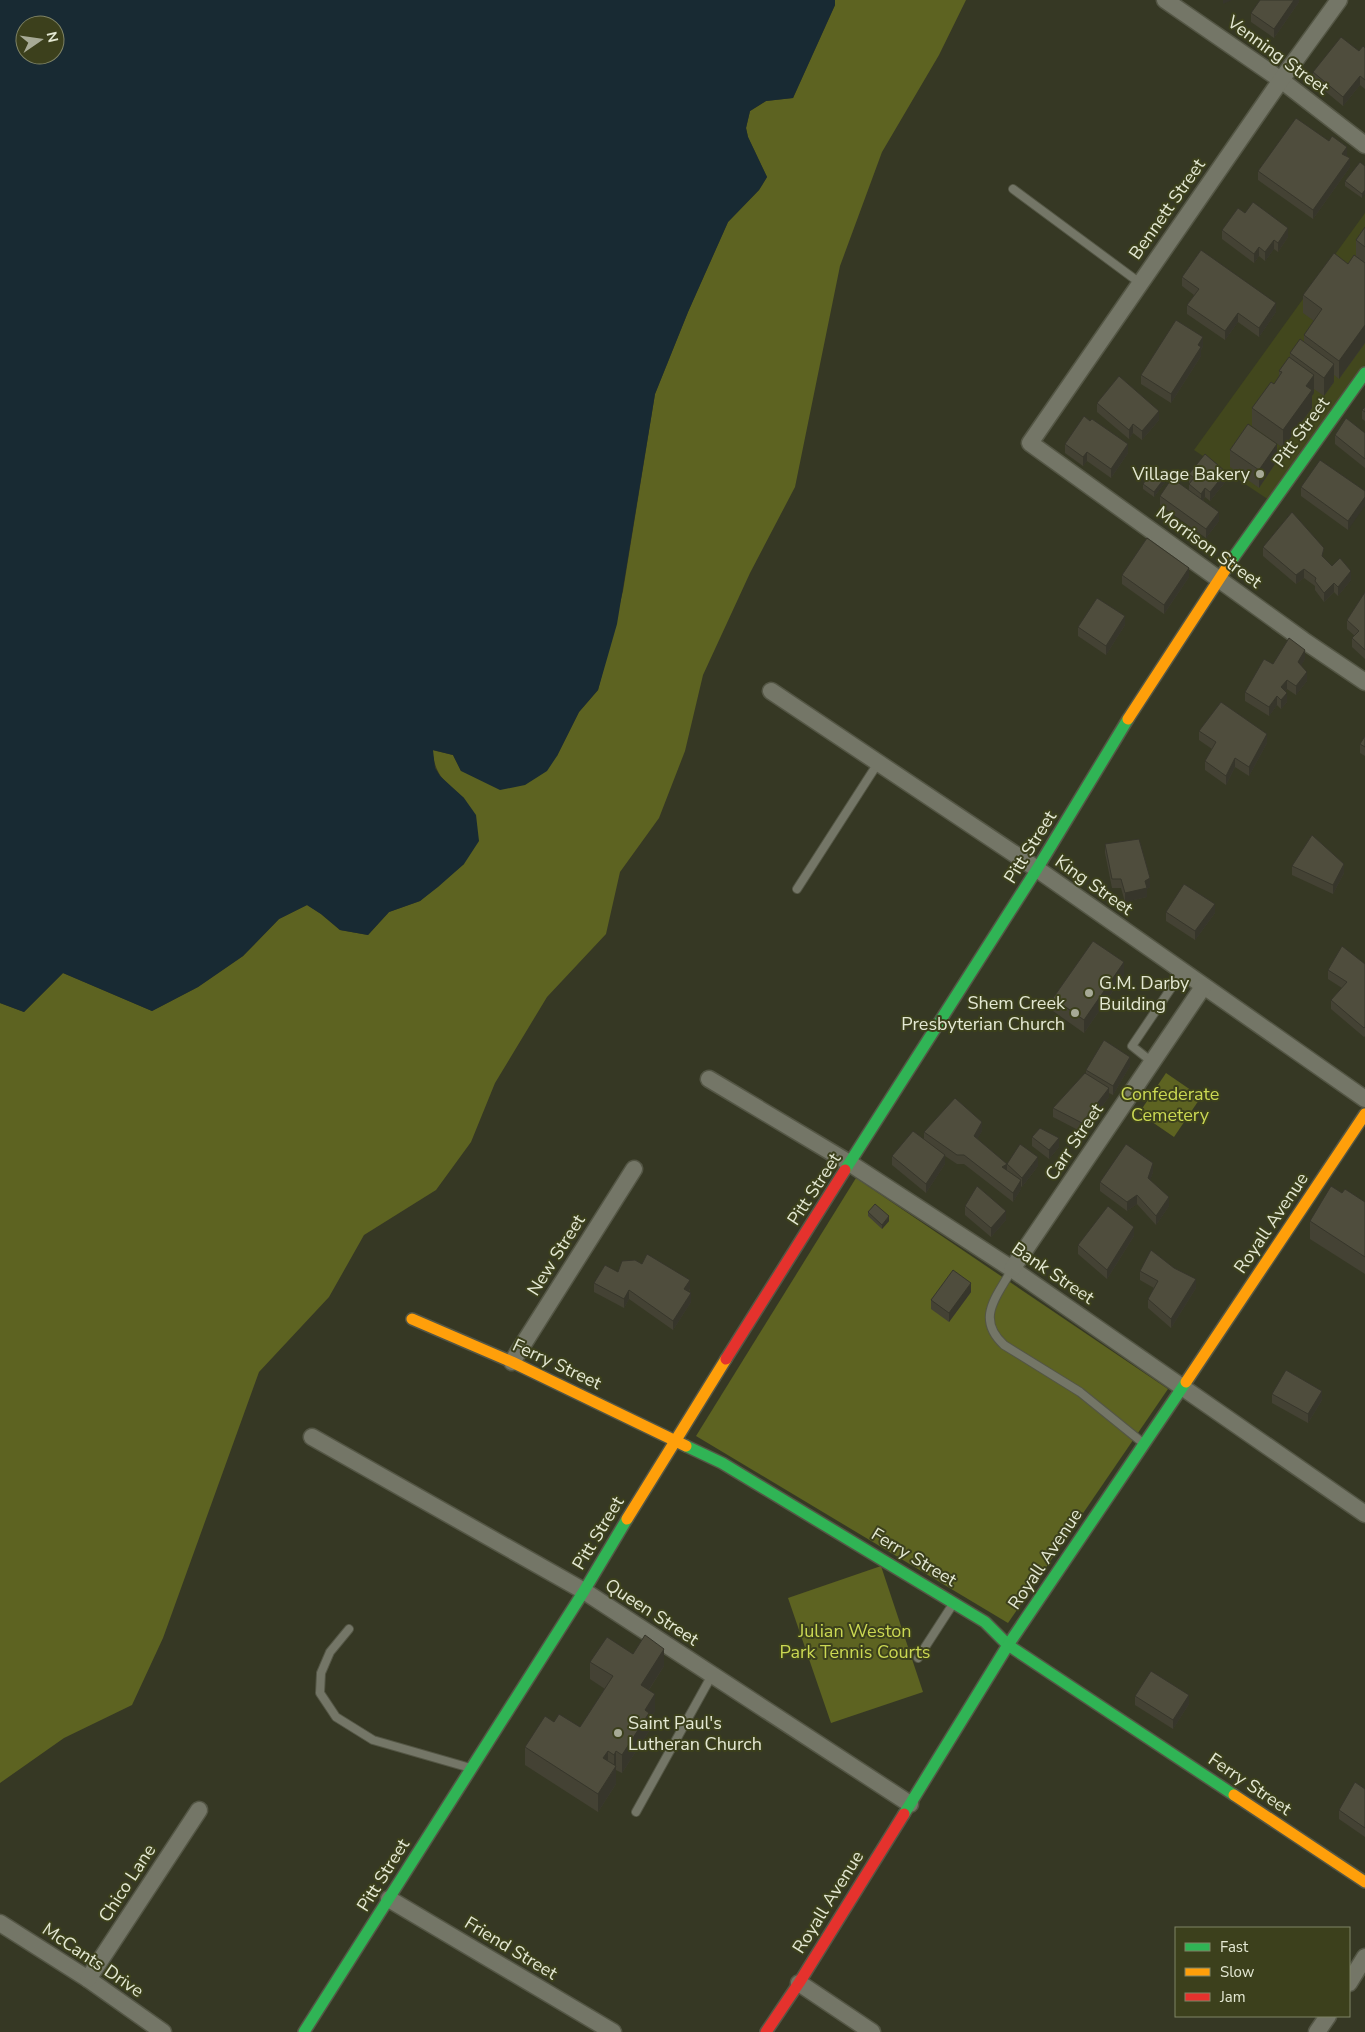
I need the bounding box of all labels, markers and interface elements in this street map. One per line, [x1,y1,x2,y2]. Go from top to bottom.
street label: Venning Street [1222,9,1334,100]
north arrow [15,15,65,65]
text: N [42,30,63,44]
street label: Bennett Street [1123,153,1211,264]
street label: Pitt Street [1267,391,1335,472]
place label: Village Bakery [1131,462,1251,486]
marker: Village Bakery [1254,468,1266,480]
street label: Morrison Street [1151,501,1267,594]
street label: Pitt Street [998,805,1062,888]
street label: King Street [1050,849,1138,921]
place label: G.M. Darby Building [1099,971,1190,1016]
marker: G.M. Darby Building [1083,987,1095,999]
place label: Shem Creek Presbyterian Church [901,991,1066,1036]
marker: Shem Creek Presbyterian Church [1069,1007,1081,1019]
park label: Confederate Cemetery [1121,1082,1219,1127]
street label: Carr Street [1039,1098,1109,1185]
street label: Pitt Street [782,1148,847,1230]
street label: Royall Avenue [1228,1168,1314,1278]
street label: New Street [522,1209,591,1300]
street label: Bank Street [1007,1237,1100,1310]
street label: Ferry Street [509,1333,606,1395]
street label: Pitt Street [567,1491,630,1574]
street label: Royall Avenue [1002,1504,1088,1614]
street label: Ferry Street [867,1522,962,1592]
street label: Queen Street [601,1573,704,1652]
park label: Julian Weston Park Tennis Courts [780,1619,930,1664]
place label: Saint Paul's Lutheran Church [628,1711,762,1756]
marker: Saint Paul's Lutheran Church [612,1727,624,1739]
street label: Ferry Street [1204,1747,1297,1821]
street label: Pitt Street [351,1833,415,1916]
street label: Chico Lane [93,1839,161,1927]
street label: Royall Avenue [787,1846,869,1958]
street label: Friend Street [460,1911,562,1986]
street label: McCants Drive [38,1917,148,2003]
legend [1175,1927,1350,2017]
text: Fast [1220,1937,1249,1957]
text: Slow [1220,1962,1255,1982]
text: Jam [1219,1987,1246,2007]

